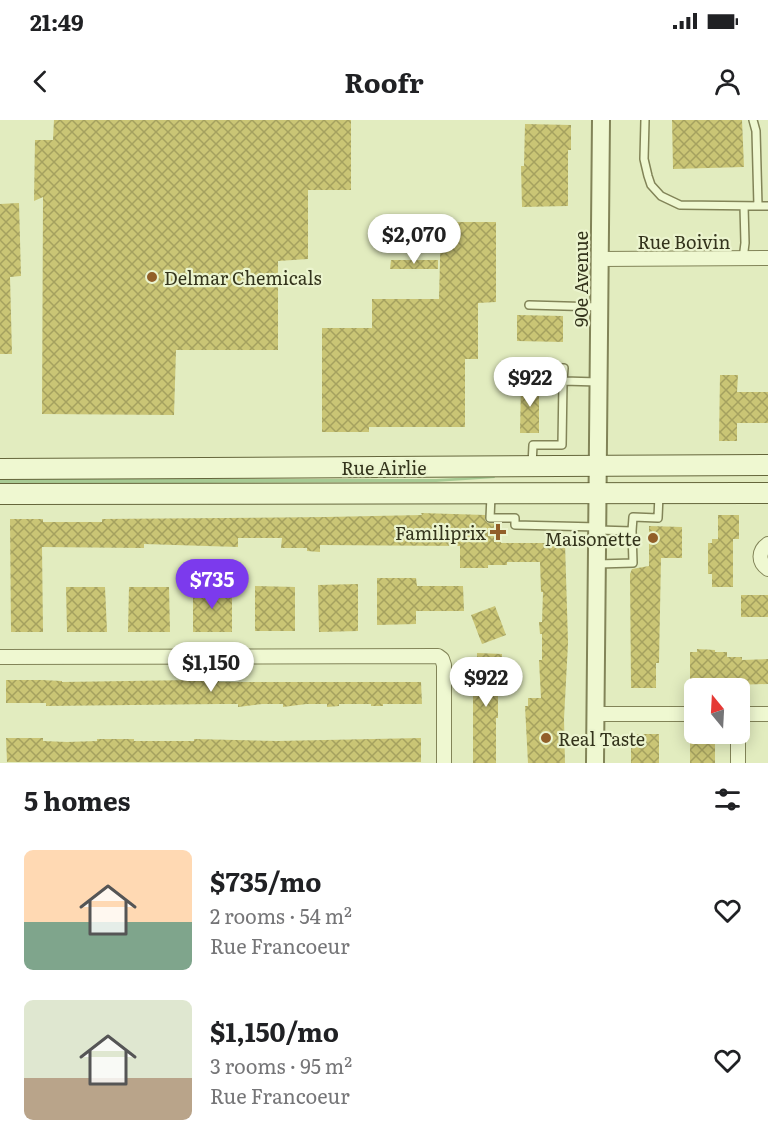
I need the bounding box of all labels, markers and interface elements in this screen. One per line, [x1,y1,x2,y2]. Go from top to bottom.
text: 21:49 [30,5,84,38]
text: Roofr [344,61,424,101]
icon: back [24,65,57,98]
icon: person [711,65,744,98]
pin: $2,070 [365,214,463,265]
text: $2,070 [382,218,446,248]
street label: Rue Boivin [637,228,731,255]
street label: 90e Avenue [567,231,594,327]
place label: Delmar Chemicals [164,264,322,291]
marker: Delmar Chemicals [145,270,159,284]
pin: $922 [494,357,566,408]
text: $922 [508,361,552,391]
street label: Rue Airlie [341,454,427,481]
place label: Familiprix [395,519,487,546]
marker: Familiprix [491,525,505,539]
place label: Maisonette [544,525,641,552]
marker: Maisonette [646,531,660,545]
pin: $735 [176,559,248,610]
text: $735 [190,563,234,593]
pin: $1,150 [162,642,260,693]
text: $1,150 [182,646,240,676]
pin: $922 [450,657,522,708]
text: $922 [464,661,508,691]
north arrow [684,678,750,744]
map controls [684,678,750,744]
place label: Real Taste [558,725,645,752]
marker: Real Taste [539,731,553,745]
text: 5 homes [24,780,130,819]
icon: filters [711,783,744,816]
text: $735/mo [210,861,321,900]
icon: home [72,874,144,946]
icon: heart [711,894,744,927]
text: 2 rooms · 54 m² [210,900,352,930]
text: Rue Francoeur [210,930,350,960]
text: $1,150/mo [210,1011,339,1050]
icon: home [72,1024,144,1096]
icon: heart [711,1044,744,1077]
text: 3 rooms · 95 m² [210,1050,352,1080]
text: Rue Francoeur [210,1080,350,1110]

